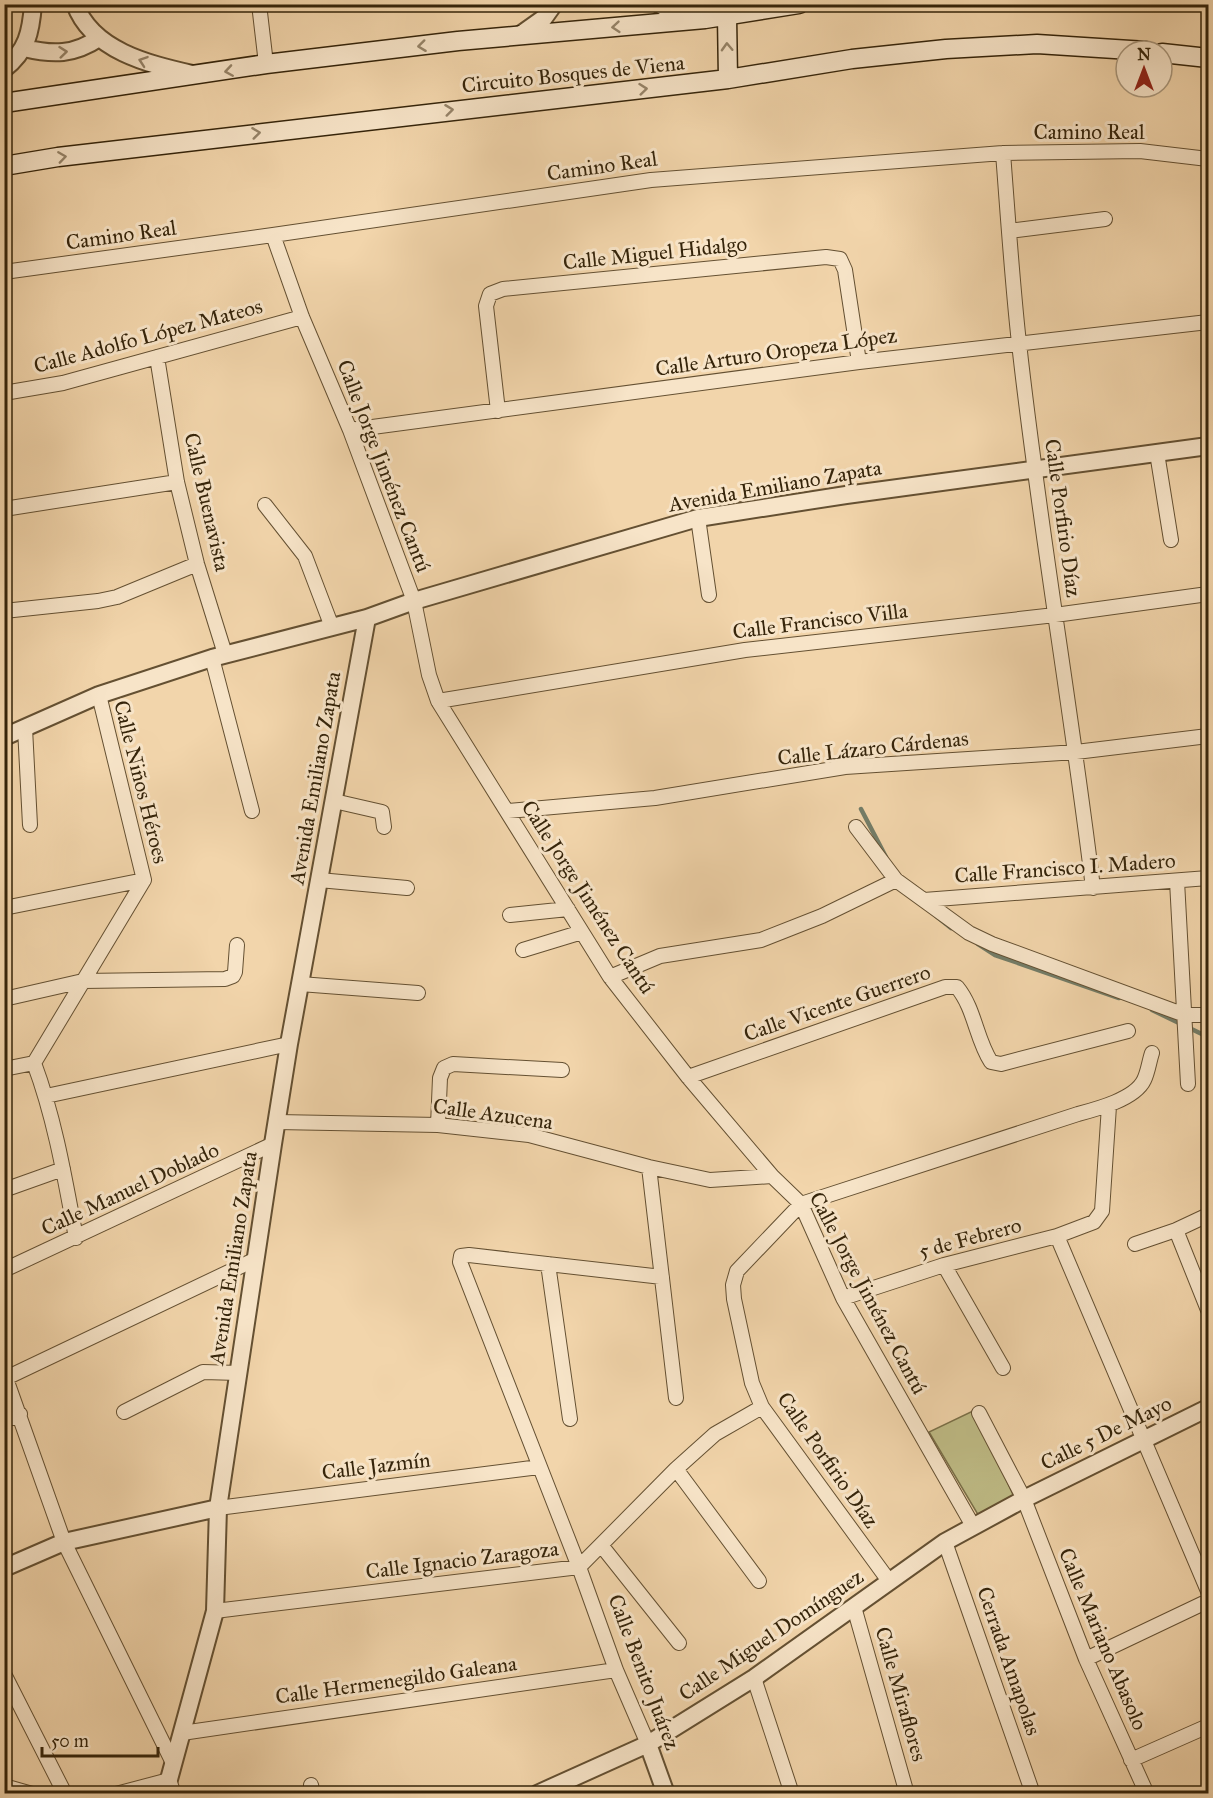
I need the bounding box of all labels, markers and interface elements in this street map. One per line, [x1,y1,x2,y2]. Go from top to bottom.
one-way arrow [612,20,621,33]
one-way arrow [418,39,427,52]
north arrow [1114,39,1174,99]
one-way arrow [721,43,734,52]
text: N [1137,45,1151,64]
one-way arrow [58,46,68,58]
street label: Circuito Bosques de Viena [460,49,686,99]
one-way arrow [138,55,149,68]
one-way arrow [224,64,233,76]
one-way arrow [639,83,648,95]
one-way arrow [445,105,454,117]
street label: Camino Real [1033,119,1145,145]
one-way arrow [251,128,260,140]
street label: Camino Real [545,145,659,187]
one-way arrow [58,151,67,163]
street label: Camino Real [64,214,178,256]
street label: Calle Miguel Hidalgo [562,230,749,276]
street label: Calle Adolfo López Mateos [31,293,265,379]
street label: Calle Arturo Oropeza López [654,322,899,382]
street label: Calle Jorge Jiménez Cantú [331,356,437,576]
street label: Calle Buenavista [178,430,236,574]
street label: Calle Porfirio Díaz [1039,437,1087,599]
street label: Avenida Emiliano Zapata [665,454,884,518]
street label: Calle Francisco Villa [731,597,909,645]
street label: Avenida Emiliano Zapata [283,669,347,888]
street label: Calle Niños Héroes [108,698,174,866]
street label: Calle Lázaro Cárdenas [776,725,970,771]
street label: Calle Jorge Jiménez Cantú [516,795,660,999]
street label: Calle Francisco I. Madero [954,847,1177,889]
street label: Calle Vicente Guerrero [740,959,934,1047]
street label: Calle Azucena [431,1093,555,1135]
street label: Calle Manuel Doblado [37,1136,223,1242]
street label: Avenida Emiliano Zapata [203,1149,263,1368]
street label: Calle Jorge Jiménez Cantú [804,1187,932,1399]
street label: 5 de Febrero [916,1212,1024,1264]
street label: Calle Porfirio Díaz [772,1387,885,1533]
street label: Calle 5 De Mayo [1036,1390,1176,1476]
street label: Calle Jazmín [320,1446,432,1486]
street label: Calle Ignacio Zaragoza [364,1535,560,1585]
street label: Calle Mariano Abasolo [1053,1544,1153,1734]
street label: Calle Miguel Domínguez [674,1563,868,1706]
street label: Cerrada Amapolas [971,1583,1047,1739]
street label: Calle Benito Juárez [602,1591,686,1754]
street label: Calle Miraflores [869,1624,933,1764]
street label: Calle Hermenegildo Galeana [274,1650,518,1710]
scale bar [42,1720,158,1758]
text: 50 m [51,1730,89,1752]

